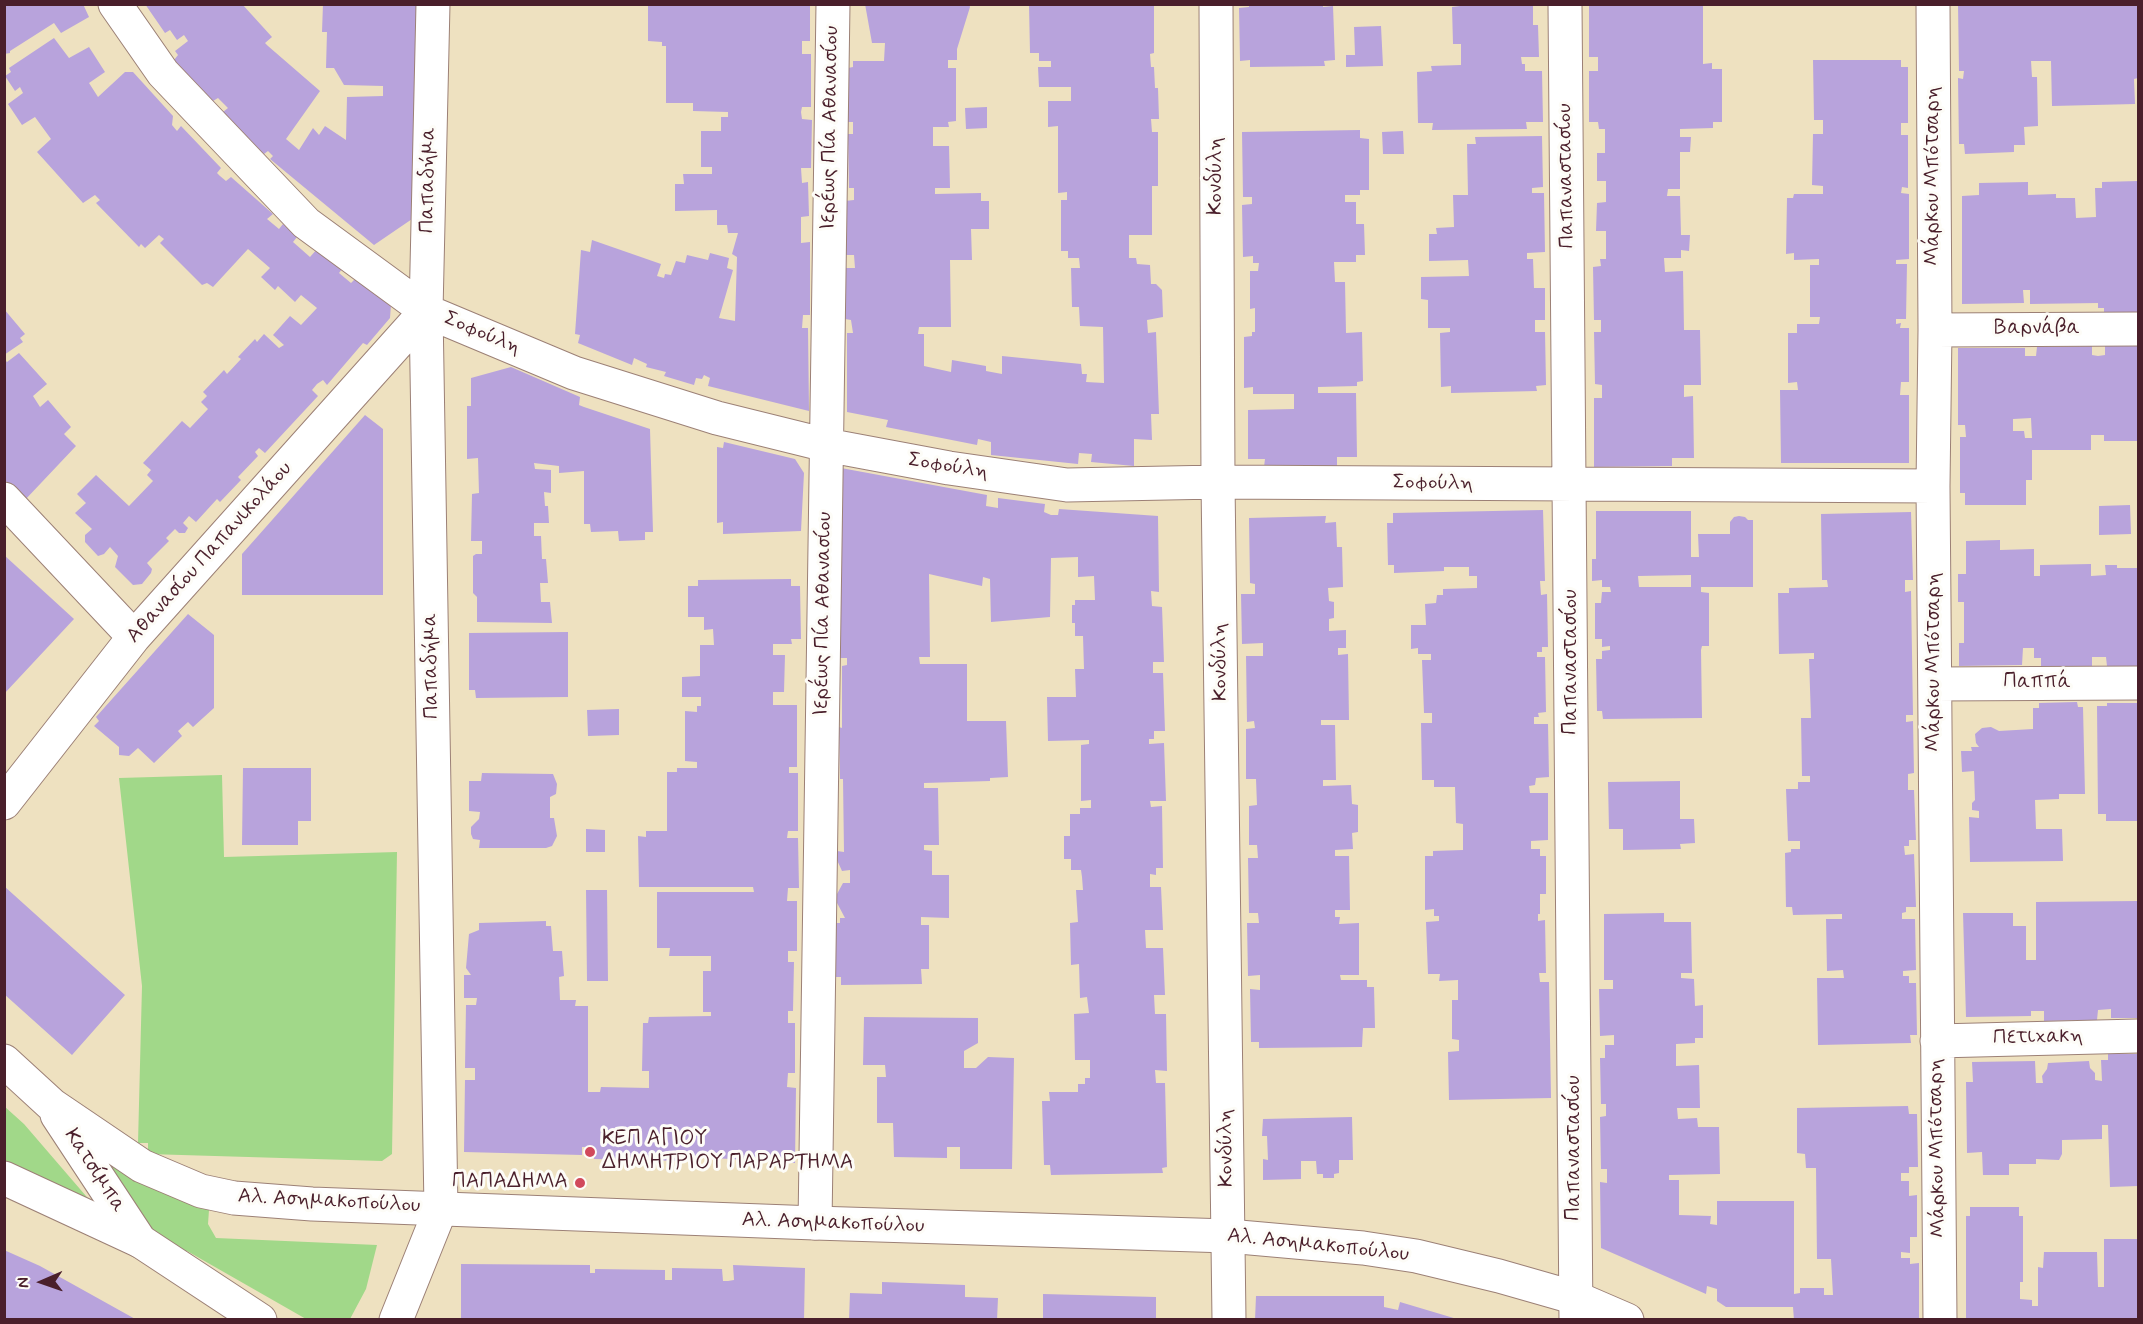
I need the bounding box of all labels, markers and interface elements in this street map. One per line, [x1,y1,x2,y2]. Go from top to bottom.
street label: Ιερέως Πία Αθανασίου [817,26,845,230]
street label: Μάρκου Μπότσαρη [1921,86,1947,266]
street label: Παπαναστασίου [1553,103,1581,249]
street label: Παπαδήμα [415,127,443,233]
street label: Κονδύλη [1204,137,1230,215]
street label: Σοφούλη [440,307,524,361]
street label: Βαρνάβα [1994,316,2080,342]
street label: Σοφούλη [906,448,990,486]
street label: Αθανασίου Παπανικολάου [122,457,298,649]
street label: Σοφούλη [1392,471,1474,497]
street label: Ιερέως Πία Αθανασίου [810,512,838,716]
street label: Μάρκου Μπότσαρη [1922,572,1948,752]
street label: Παπαναστασίου [1559,589,1585,735]
street label: Παπαδήμα [418,613,446,719]
street label: Κονδύλη [1208,623,1234,701]
street label: Παππά [2003,670,2071,696]
street label: Πετιχακη [1993,1025,2083,1051]
street label: Μάρκου Μπότσαρη [1924,1058,1952,1238]
street label: Παπαναστασίου [1562,1075,1588,1221]
street label: Κονδύλη [1214,1109,1240,1187]
street label: Κατσίμπα [58,1124,130,1218]
place label: ΚΕΠ ΑΓΙΟΥ ΔΗΜΗΤΡΙΟΥ ΠΑΡΑΡΤΗΜΑ [602,1127,854,1177]
marker: ΚΕΠ ΑΓΙΟΥ ΔΗΜΗΤΡΙΟΥ ΠΑΡΑΡΤΗΜΑ [583,1145,597,1159]
place label: ΠΑΠΑΔΗΜΑ [452,1170,568,1196]
marker: ΠΑΠΑΔΗΜΑ [573,1176,587,1190]
street label: Αλ. Ασημακοπούλου [237,1185,421,1219]
street label: Αλ. Ασημακοπούλου [741,1208,925,1240]
street label: Αλ. Ασημακοπούλου [1226,1224,1410,1268]
north arrow [12,1252,72,1312]
text: N [13,1277,34,1288]

